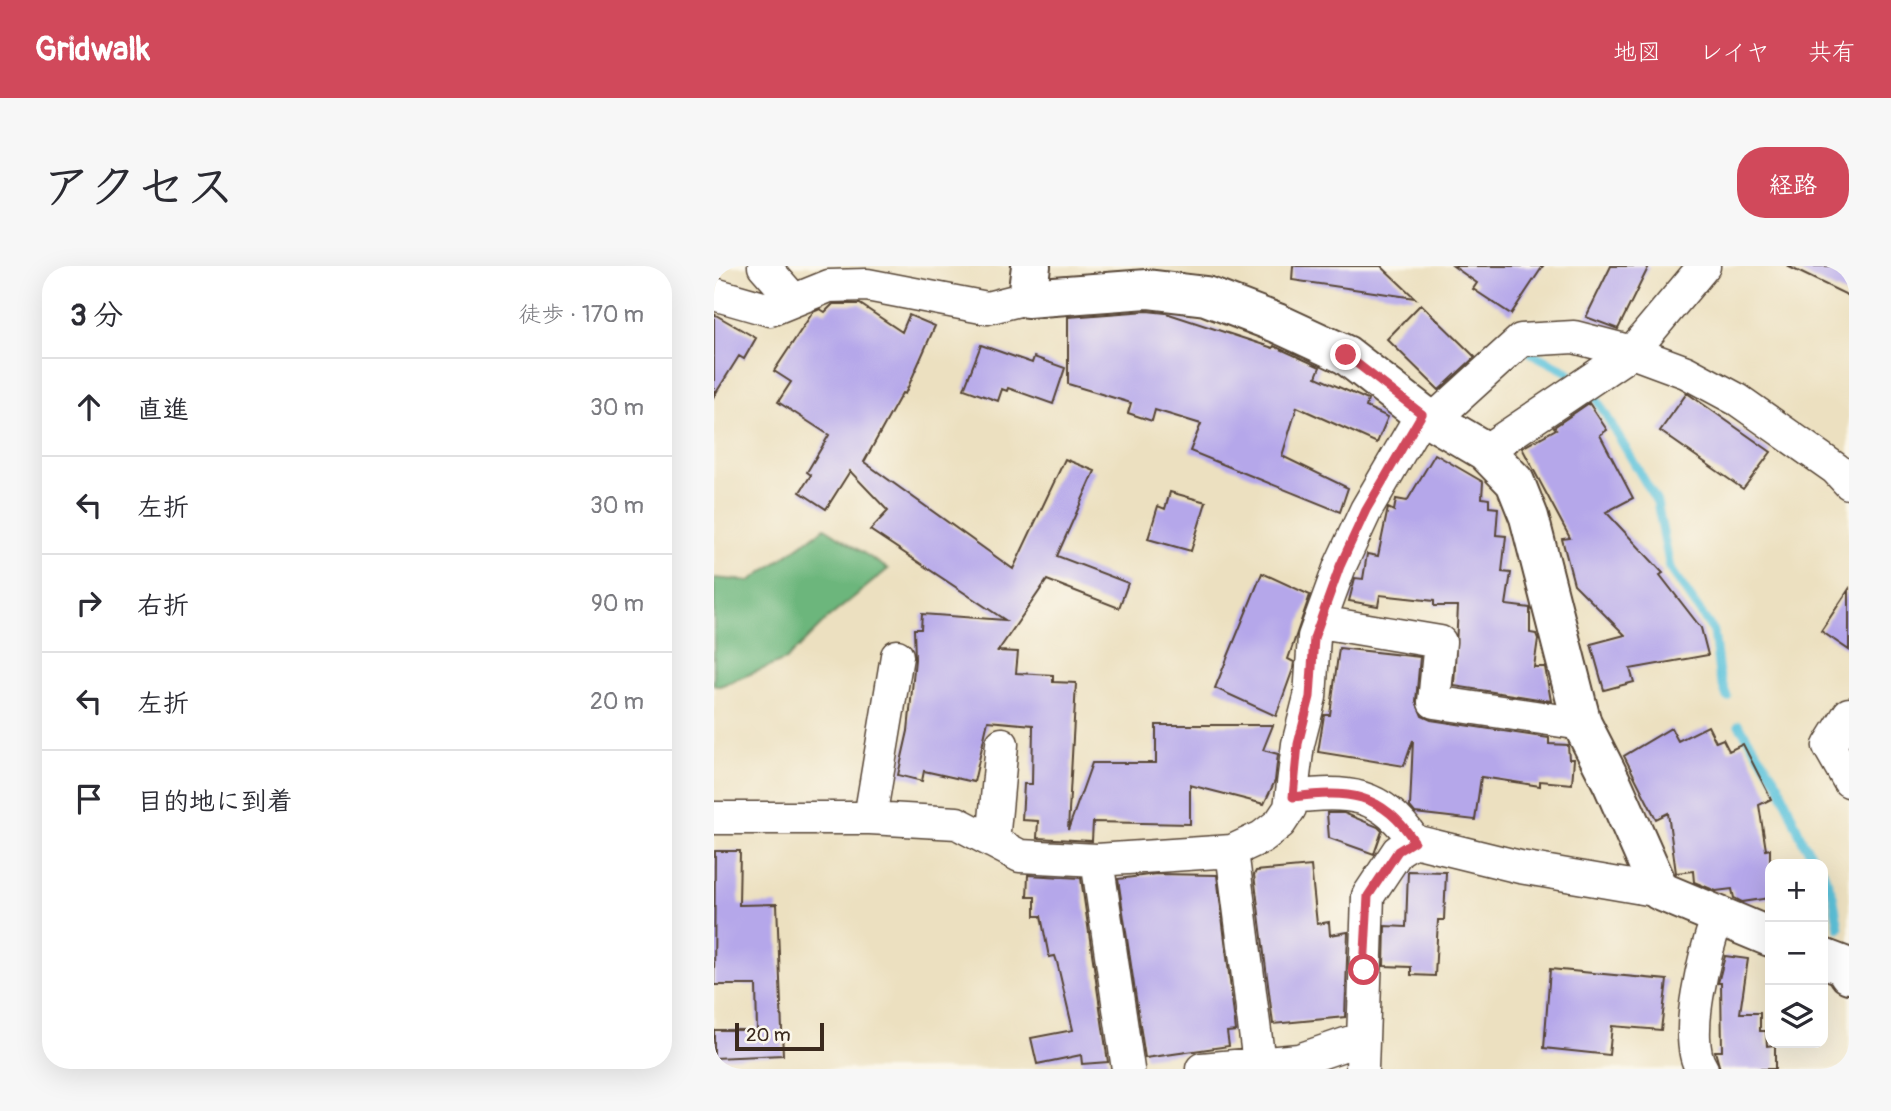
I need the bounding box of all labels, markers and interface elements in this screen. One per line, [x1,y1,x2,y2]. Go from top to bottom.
text: Gridwalk [35,29,150,70]
text: 地図 [1613,38,1661,67]
text: レイヤ [1699,38,1770,67]
text: 共有 [1808,38,1856,67]
button: 経路 [1737,147,1849,218]
text: アクセス [42,157,235,218]
text: 3 分 [70,297,123,334]
text: 徒歩 · 170 m [518,300,644,329]
route end [1330,339,1361,370]
icon: ahead [70,388,108,426]
text: 30 m [590,393,644,422]
text: 直進 [137,394,189,426]
icon: left [70,486,108,524]
text: 30 m [590,491,644,520]
text: 左折 [137,492,189,524]
icon: right [70,584,108,622]
text: 90 m [591,589,644,618]
text: 右折 [137,590,189,622]
icon: left [70,682,108,720]
text: 20 m [590,687,644,716]
text: 左折 [137,688,189,720]
icon: arrive [70,780,108,818]
text: 目的地に到着 [137,786,293,818]
map controls [1765,859,1828,1048]
button: + [1765,859,1828,922]
button: − [1765,922,1828,985]
route start [1348,954,1379,985]
button: layers [1765,985,1828,1048]
scale bar [735,1020,824,1052]
text: 20 m [746,1023,791,1047]

